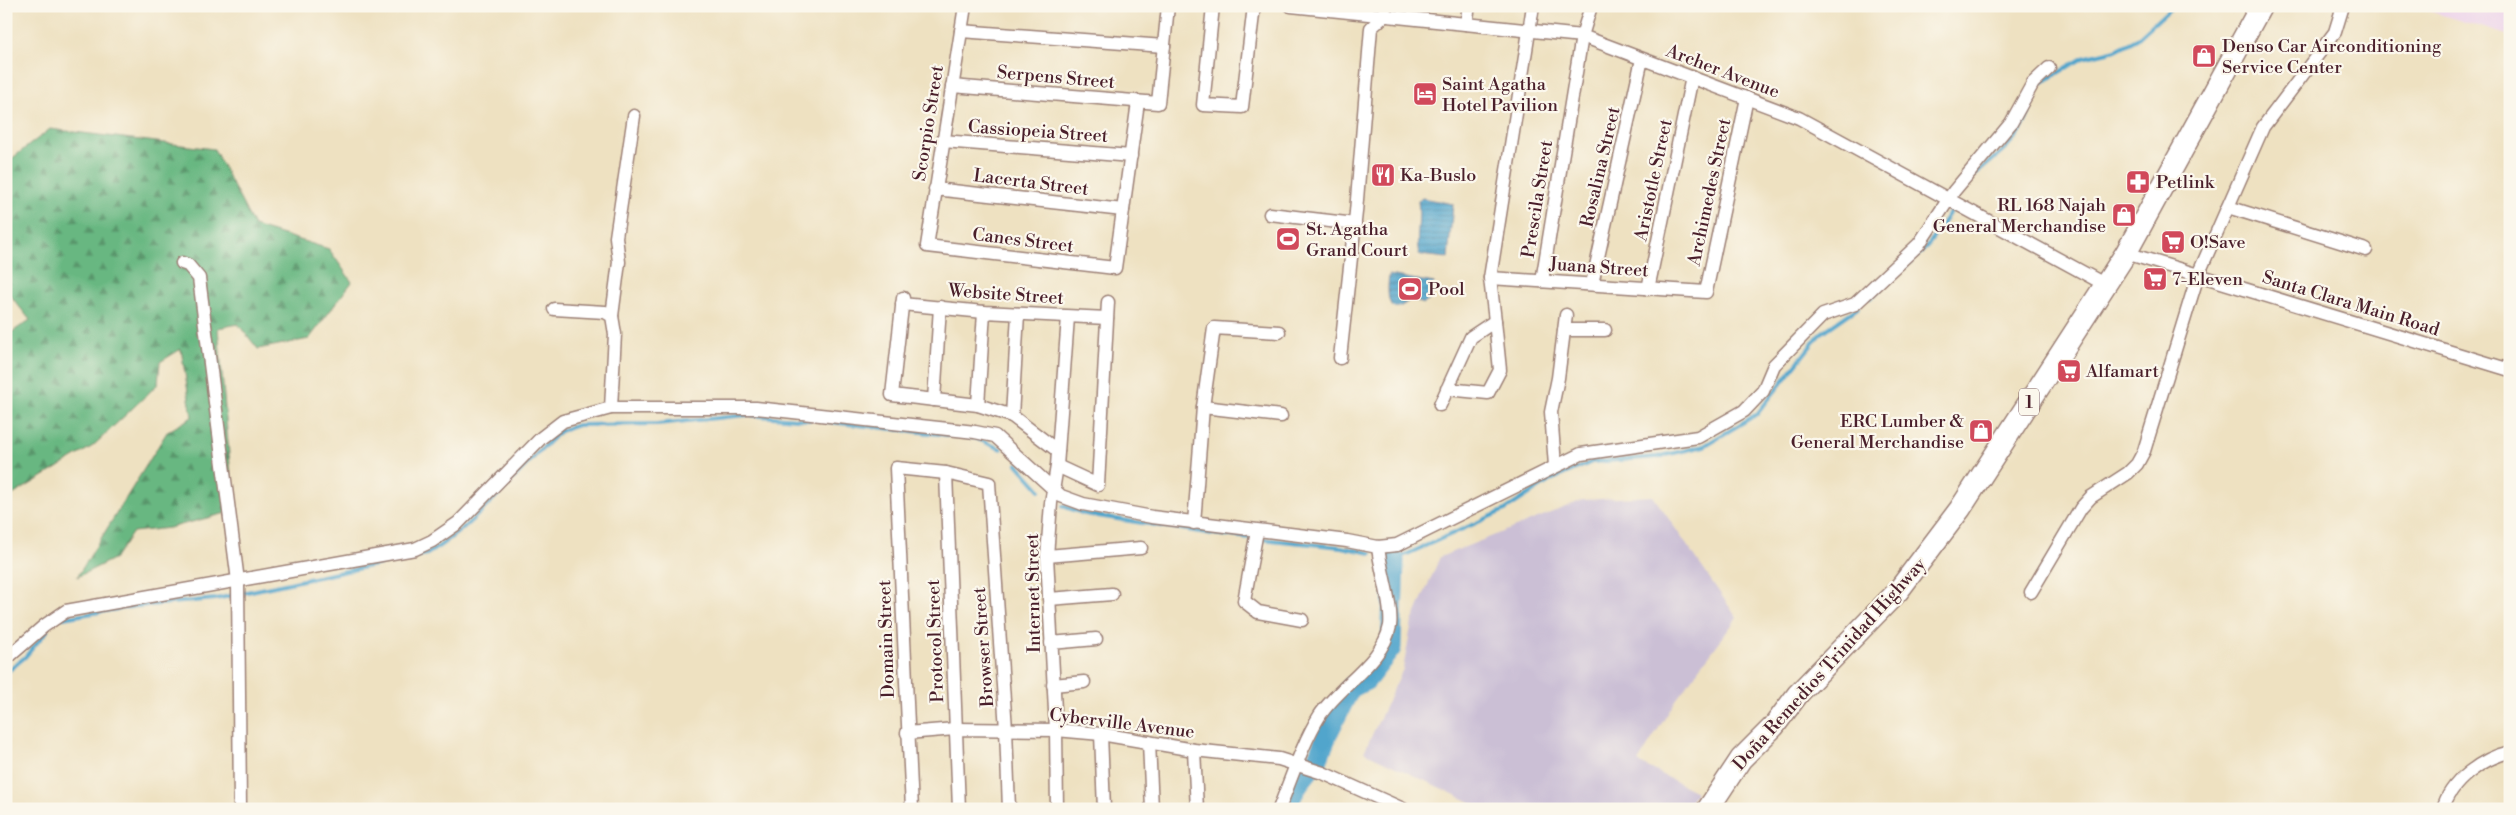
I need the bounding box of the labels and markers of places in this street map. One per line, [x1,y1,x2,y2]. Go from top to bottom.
place label: Denso Car Airconditioning Service Center [2222,35,2442,79]
shop icon: Denso Car Airconditioning Service Center [2191,43,2217,69]
place label: Saint Agatha Hotel Pavilion [1442,73,1558,117]
hotel icon: Saint Agatha Hotel Pavilion [1412,81,1438,107]
restaurant icon: Ka-Buslo [1370,162,1396,188]
place label: Ka-Buslo [1400,164,1476,187]
pharmacy icon: Petlink [2125,169,2151,195]
place label: Petlink [2156,171,2216,194]
place label: RL 168 Najah General Merchandise [1933,194,2106,238]
shop icon: RL 168 Najah General Merchandise [2111,202,2137,228]
place label: St. Agatha Grand Court [1306,218,1409,262]
sports icon: St. Agatha Grand Court [1275,226,1301,252]
supermarket icon: O!Save [2160,229,2186,255]
place label: O!Save [2190,231,2246,254]
supermarket icon: 7-Eleven [2142,266,2168,292]
place label: 7-Eleven [2172,268,2243,291]
sports icon: Pool [1397,276,1423,302]
place label: Pool [1428,278,1465,301]
supermarket icon: Alfamart [2056,358,2082,384]
place label: Alfamart [2085,360,2159,383]
place label: ERC Lumber & General Merchandise [1791,410,1965,454]
shop icon: ERC Lumber & General Merchandise [1968,418,1994,444]

